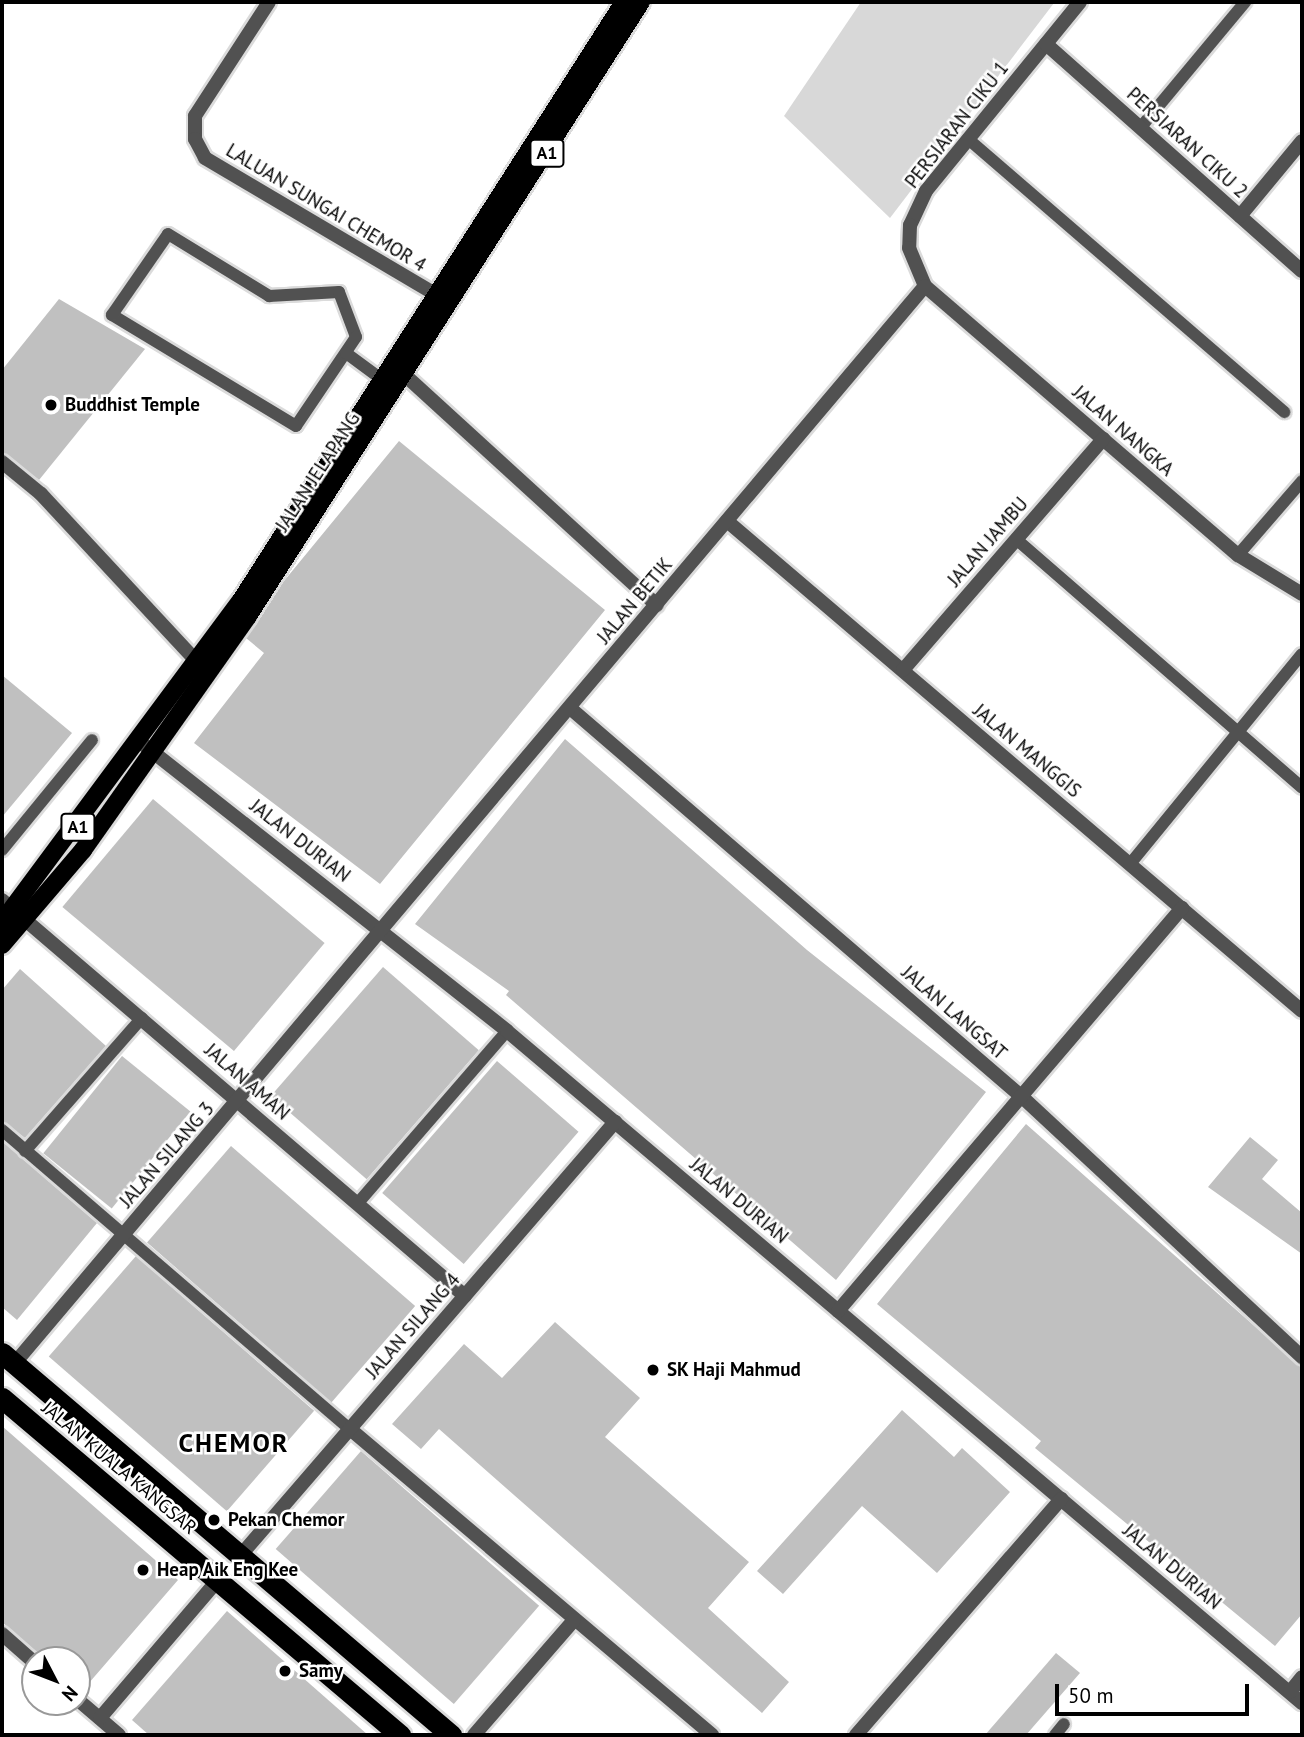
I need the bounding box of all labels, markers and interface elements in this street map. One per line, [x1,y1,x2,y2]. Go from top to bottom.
street label: PERSIARAN CIKU 1 [900,57,1014,193]
street label: PERSIARAN CIKU 2 [1122,83,1252,203]
road number: A1 [528,138,566,168]
street label: LALUAN SUNGAI CHEMOR 4 [222,139,430,277]
street label: JALAN NANGKA [1068,381,1178,481]
place label: Buddhist Temple [65,394,201,416]
marker: Buddhist Temple [43,397,59,413]
street label: JALAN JELAPANG [271,408,365,536]
street label: JALAN JAMBU [943,493,1033,591]
street label: JALAN BETIK [593,554,677,648]
street label: JALAN MANGGIS [969,699,1085,803]
street label: JALAN DURIAN [245,795,355,887]
road number: A1 [59,812,97,842]
street label: JALAN LANGSAT [897,961,1011,1065]
street label: JALAN AMAN [200,1039,294,1125]
street label: JALAN SILANG 3 [115,1098,219,1212]
street label: JALAN DURIAN [685,1153,793,1249]
street label: JALAN SILANG 4 [361,1269,465,1383]
place label: SK Haji Mahmud [667,1359,801,1381]
marker: SK Haji Mahmud [645,1362,661,1378]
street label: JALAN KUALA KANGSAR [37,1396,201,1540]
district label: CHEMOR [179,1427,289,1459]
place label: Pekan Chemor [228,1509,345,1531]
marker: Pekan Chemor [206,1512,222,1528]
street label: JALAN DURIAN [1118,1519,1226,1615]
place label: Heap Aik Eng Kee [157,1559,300,1581]
marker: Heap Aik Eng Kee [135,1562,151,1578]
north arrow [21,1646,91,1716]
place label: Samy [299,1660,343,1682]
marker: Samy [277,1663,293,1679]
scale bar [1059,1670,1253,1714]
text: N [57,1681,83,1706]
text: 50 m [1068,1682,1114,1709]

